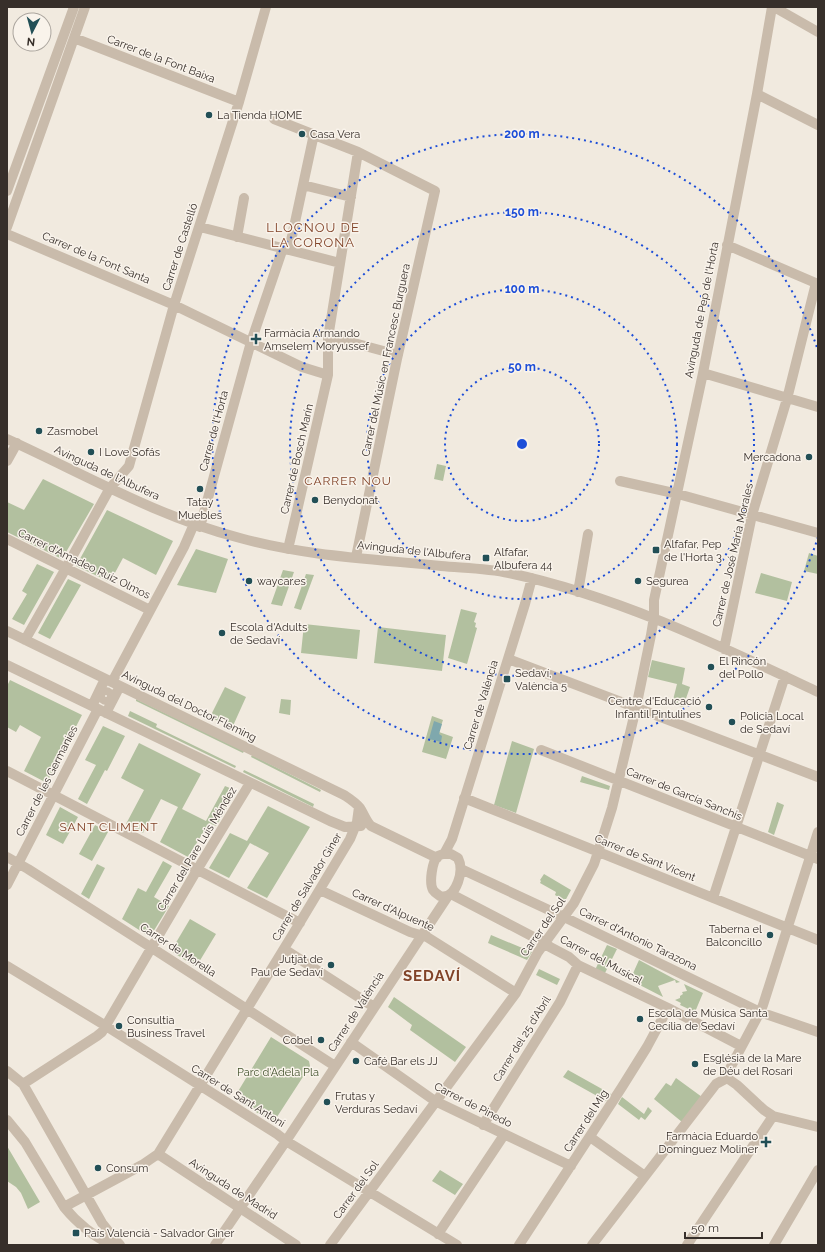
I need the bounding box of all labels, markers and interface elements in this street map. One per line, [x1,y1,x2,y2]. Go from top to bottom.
north arrow [12,12,52,52]
street label: Carrer de la Font Baixa [105,32,217,86]
text: N [26,35,36,48]
place label: La Tienda HOME [217,109,303,122]
marker: La Tienda HOME [204,110,214,120]
text: 200 m [504,127,540,141]
place label: Casa Vera [310,128,360,141]
marker: Casa Vera [297,129,307,139]
street label: Carrer de Castelló [160,201,200,293]
text: 150 m [505,205,539,219]
district label: LLOCNOU DE LA CORONA [266,220,360,250]
street label: Carrer de la Font Santa [40,229,152,287]
street label: Avinguda de Pep de l'Horta [682,241,722,379]
street label: Carrer del Músic en Francesc Burguera [359,262,413,458]
text: 100 m [505,282,539,296]
place label: Farmàcia Armando Amselem Moryussef [264,327,369,353]
marker: Farmàcia Armando Amselem Moryussef [251,334,261,344]
text: 50 m [508,360,536,374]
street label: Carrer de l'Horta [197,389,231,473]
street label: Carrer de Bosch Marín [278,403,316,515]
place label: Zasmobel [47,425,98,438]
marker: Zasmobel [34,426,44,436]
centre of rings [515,437,529,451]
street label: Avinguda de l'Albufera [52,443,162,503]
place label: I Love Sofás [99,446,160,459]
marker: I Love Sofás [86,447,96,457]
place label: Mercadona [743,451,801,464]
marker: Mercadona [804,452,814,462]
district label: CARRER NOU [304,474,392,488]
street label: Carrer de José María Morales [710,482,756,628]
marker: Tatay Muebles [195,484,205,494]
place label: Benydonat [323,494,379,507]
marker: Benydonat [310,495,320,505]
place label: Tatay Muebles [178,496,222,522]
street label: Carrer d'Amadeo Ruiz Olmos [16,526,152,602]
place label: Alfafar, Pep de l'Horta 3 [664,538,722,564]
street label: Avinguda de l'Albufera [356,539,472,563]
marker: Alfafar, Pep de l'Horta 3 [651,545,661,555]
place label: Alfafar, Albufera 44 [494,546,552,572]
marker: Alfafar, Albufera 44 [481,553,491,563]
place label: waycar.es [257,575,306,588]
place label: Segurea [646,575,689,588]
marker: waycar.es [244,576,254,586]
marker: Segurea [633,576,643,586]
place label: Escola d'Adults de Sedaví [230,621,307,647]
marker: Escola d'Adults de Sedaví [217,628,227,638]
place label: El Rincón del Pollo [719,655,766,681]
street label: Carrer de València [461,659,501,751]
marker: El Rincón del Pollo [706,662,716,672]
place label: Sedaví, València 5 [515,667,567,693]
street label: Avinguda del Doctor Fleming [120,668,258,744]
marker: Sedaví, València 5 [502,674,512,684]
place label: Centre d'Educació Infantil Pintulines [608,695,701,721]
marker: Centre d'Educació Infantil Pintulines [704,702,714,712]
place label: Policia Local de Sedaví [740,710,804,736]
marker: Policia Local de Sedaví [727,717,737,727]
street label: Carrer de les Germanies [13,723,81,839]
street label: Carrer de García Sanchis [624,765,744,823]
street label: Carrer del Pare Luis Méndez [155,784,240,914]
district label: SANT CLIMENT [59,820,159,834]
street label: Carrer de Salvador Giner [269,830,345,944]
street label: Carrer de Sant Vicent [593,832,698,884]
street label: Carrer d'Alpuente [350,886,437,934]
street label: Carrer del Sol [518,895,568,959]
street label: Carrer d'Antonio Tarazona [577,905,699,973]
street label: Carrer de Morella [137,921,219,979]
place label: Taberna el Balconcillo [706,923,762,949]
marker: Taberna el Balconcillo [765,930,775,940]
street label: Carrer del Musical [557,933,645,987]
place label: Jutjat de Pau de Sedaví [251,953,324,979]
marker: Jutjat de Pau de Sedaví [326,960,336,970]
district label: SEDAVÍ [403,967,461,985]
street label: Carrer de València [325,970,387,1054]
street label: Carrer del 25 d'Abril [490,994,554,1084]
place label: Escola de Música Santa Cecília de Sedaví [648,1007,768,1033]
place label: Consultia Business Travel [127,1014,205,1040]
marker: Escola de Música Santa Cecília de Sedaví [635,1014,645,1024]
marker: Consultia Business Travel [114,1021,124,1031]
place label: Cobel [283,1034,313,1047]
marker: Cobel [316,1035,326,1045]
place label: Església de la Mare de Déu del Rosari [703,1052,802,1078]
place label: Café Bar els JJ [364,1055,438,1068]
marker: Café Bar els JJ [351,1056,361,1066]
marker: Església de la Mare de Déu del Rosari [690,1059,700,1069]
street label: Carrer de Sant Antoni [189,1062,287,1130]
park label: Parc d'Adela Pla [237,1066,319,1079]
street label: Carrer de Pinedo [432,1080,514,1130]
street label: Carrer del Mig [561,1087,611,1155]
place label: Frutas y Verduras Sedaví [335,1090,418,1116]
marker: Frutas y Verduras Sedaví [322,1097,332,1107]
place label: Farmàcia Eduardo Dominguez Moliner [659,1130,758,1156]
marker: Farmàcia Eduardo Dominguez Moliner [761,1137,771,1147]
street label: Avinguda de Madrid [187,1156,280,1222]
street label: Carrer del Sol [330,1158,382,1222]
place label: Consum [106,1162,148,1175]
marker: Consum [93,1163,103,1173]
scale bar [685,1214,762,1240]
text: 50 m [691,1221,719,1235]
place label: País Valencià - Salvador Giner [84,1227,234,1240]
marker: País Valencià - Salvador Giner [71,1228,81,1238]

